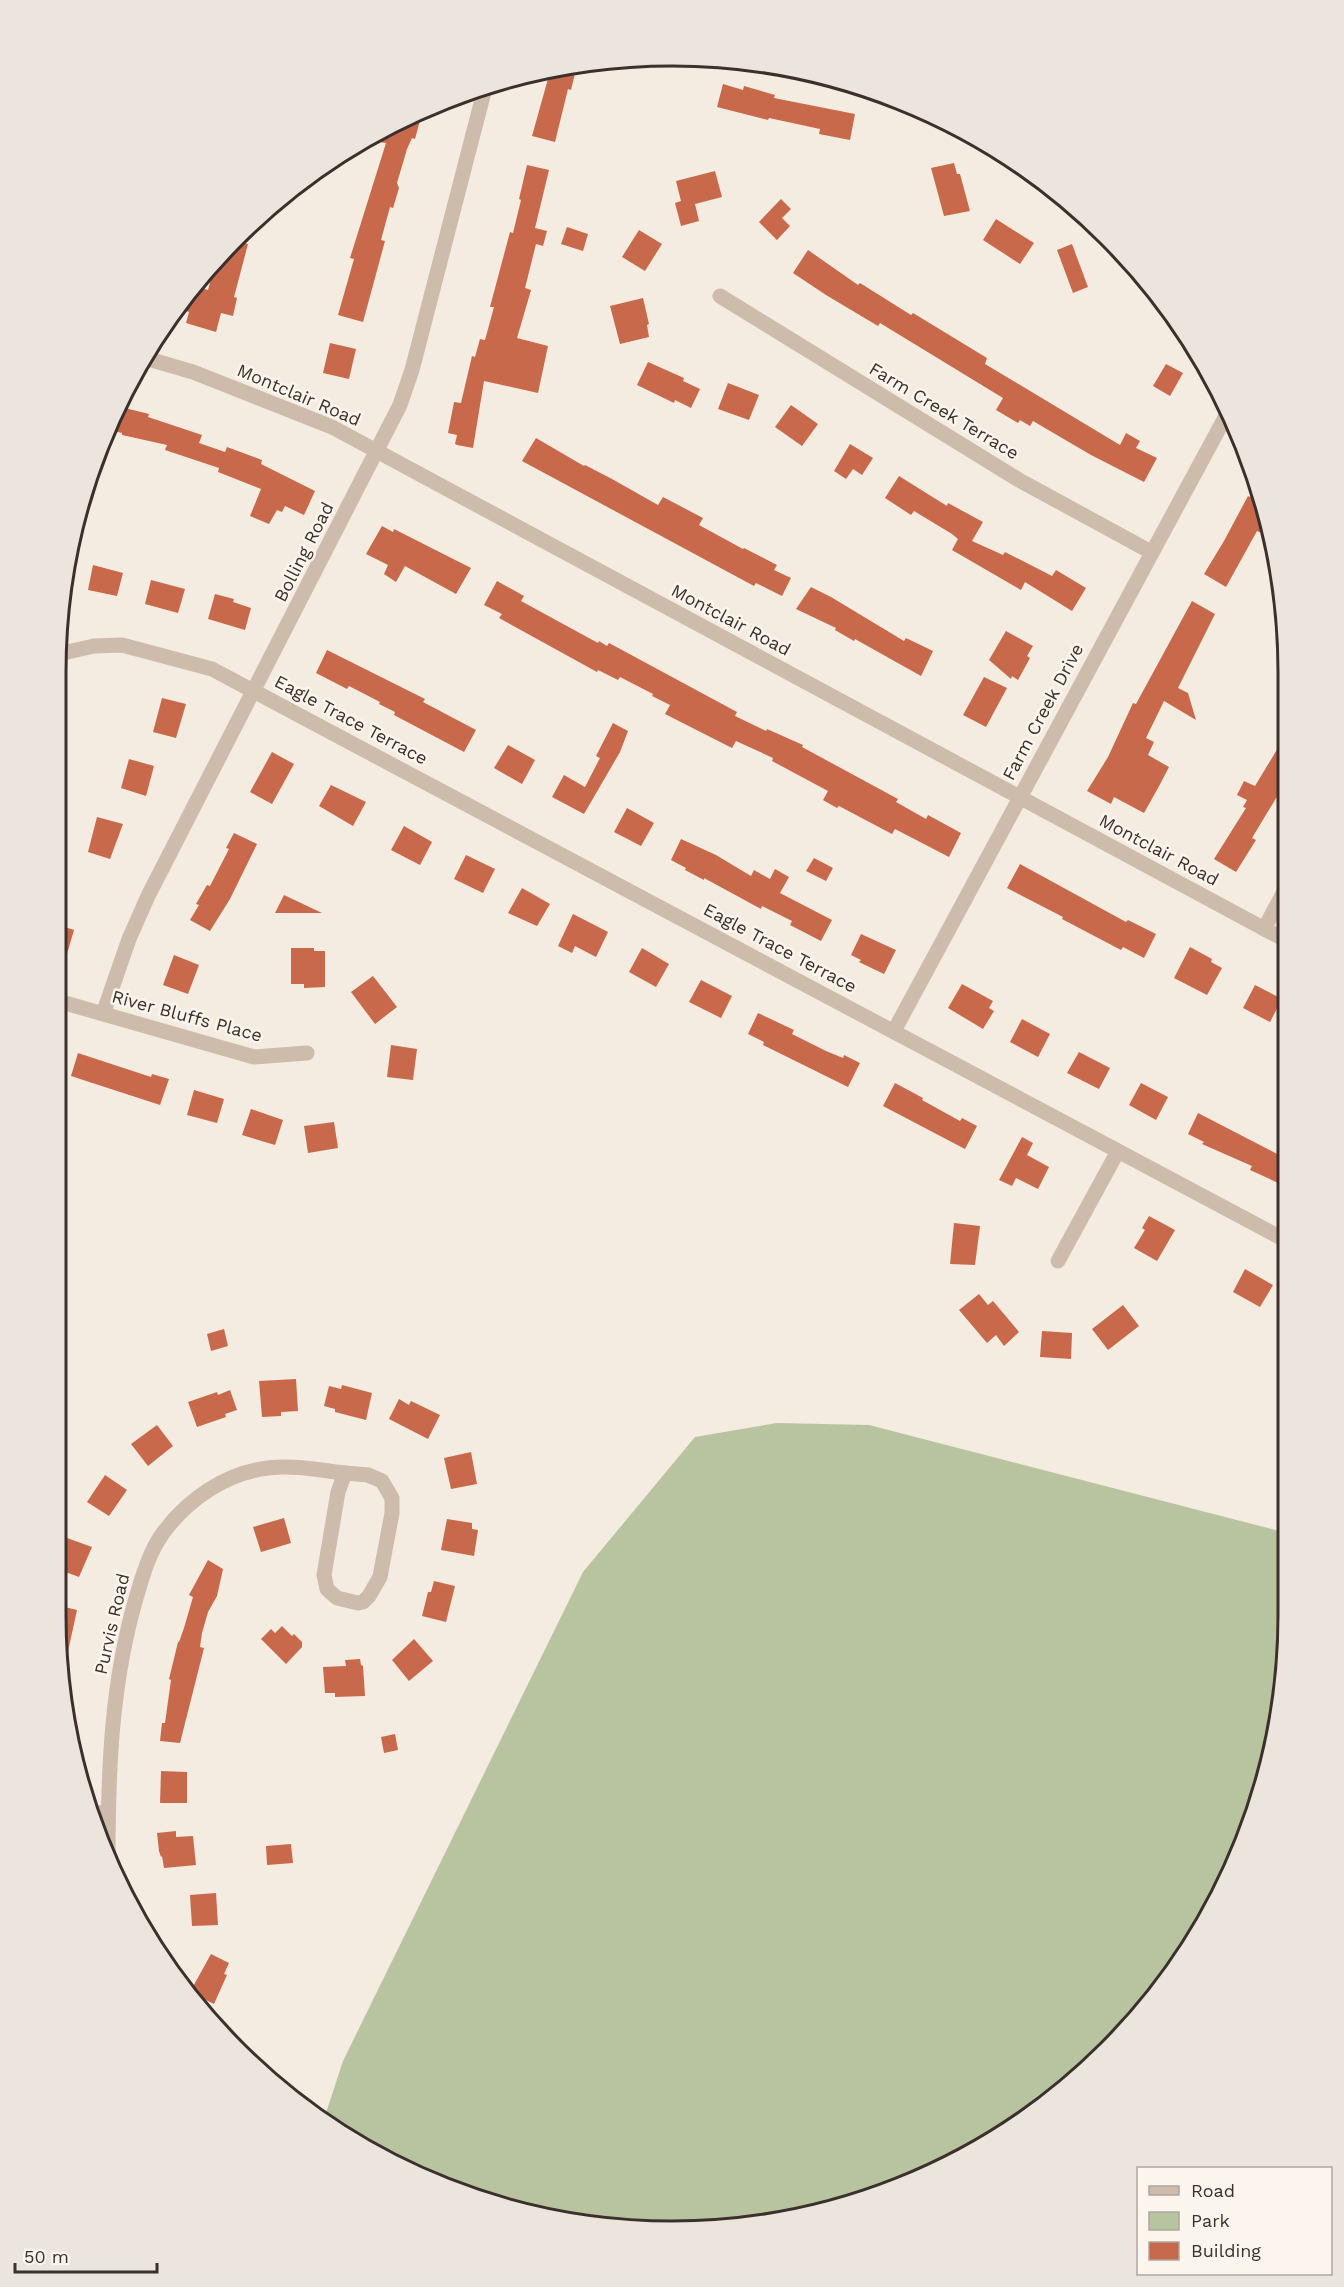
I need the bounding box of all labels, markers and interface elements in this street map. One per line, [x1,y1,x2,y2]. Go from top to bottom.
street label: Farm Creek Terrace [866,358,1023,464]
street label: Montclair Road [234,359,364,430]
street label: Bolling Road [269,498,338,605]
street label: Montclair Road [668,579,795,660]
street label: Farm Creek Drive [998,640,1087,784]
street label: Eagle Trace Terrace [271,670,431,769]
street label: Montclair Road [1096,809,1223,890]
street label: Eagle Trace Terrace [700,898,860,997]
street label: River Bluffs Place [110,985,265,1046]
street label: Purvis Road [90,1571,133,1676]
legend [1137,2167,1332,2275]
text: Road [1191,2180,1235,2201]
text: Park [1191,2210,1230,2231]
scale bar [15,2236,158,2274]
text: Building [1191,2240,1261,2261]
text: 50 m [24,2246,69,2267]

